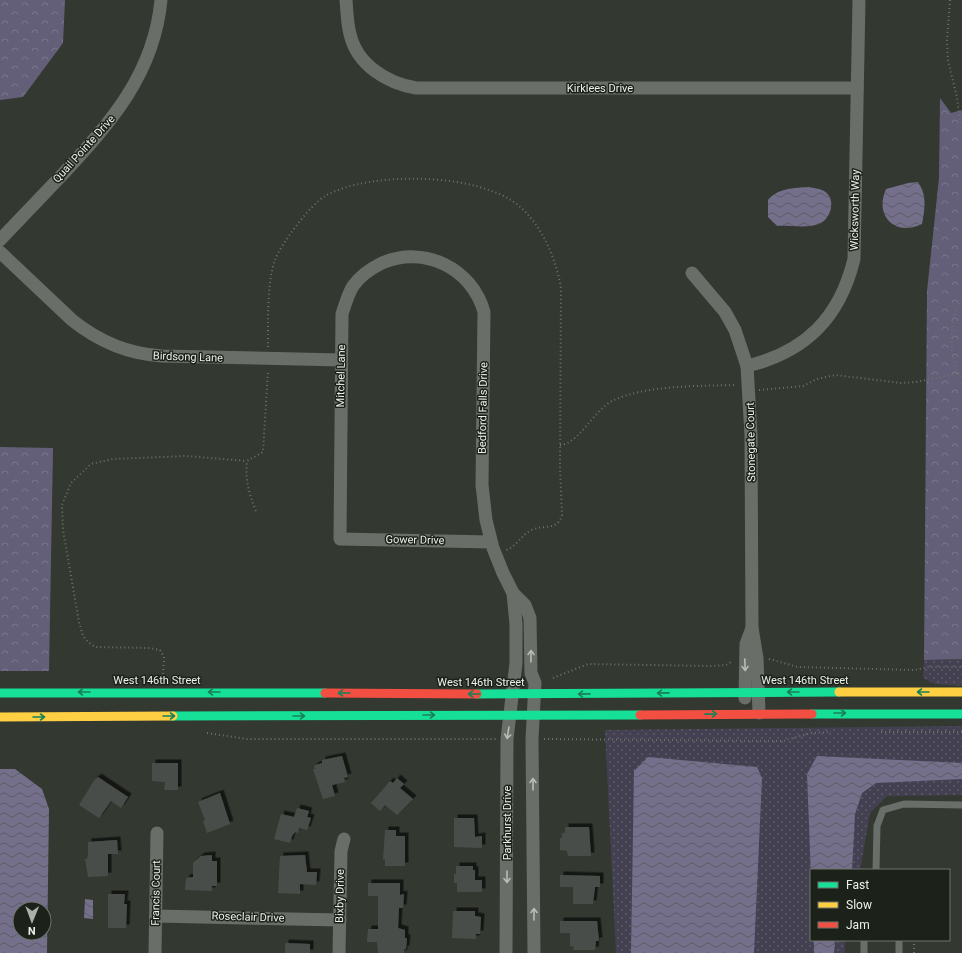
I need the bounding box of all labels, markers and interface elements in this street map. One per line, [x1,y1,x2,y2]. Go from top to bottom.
street label: Kirklees Drive [567,82,633,95]
street label: Quail Pointe Drive [50,112,118,185]
street label: Wicksworth Way [848,169,862,251]
street label: Mitchel Lane [334,344,348,407]
street label: Birdsong Lane [153,349,223,365]
street label: Bedford Falls Drive [476,362,490,454]
street label: Stonegate Court [744,402,758,482]
street label: Gower Drive [385,533,445,547]
one-way arrow [527,650,535,663]
one-way arrow [741,658,748,671]
street label: West 146th Street [113,674,201,687]
street label: West 146th Street [761,674,849,687]
street label: West 146th Street [437,676,525,689]
one-way arrow [78,688,91,696]
one-way arrow [208,688,221,696]
one-way arrow [787,688,800,696]
one-way arrow [917,688,930,696]
one-way arrow [338,689,351,697]
one-way arrow [657,689,670,696]
one-way arrow [468,690,481,698]
one-way arrow [578,690,591,697]
one-way arrow [833,709,846,717]
one-way arrow [704,710,717,718]
one-way arrow [422,711,435,719]
one-way arrow [162,712,175,720]
one-way arrow [292,712,305,720]
one-way arrow [32,713,45,721]
one-way arrow [504,726,512,739]
one-way arrow [529,778,537,791]
street label: Parkhurst Drive [501,785,514,860]
street label: Francis Court [149,860,163,926]
street label: Bixby Drive [333,869,347,923]
legend [810,869,950,941]
one-way arrow [503,870,511,883]
text: Fast [846,878,869,892]
text: Slow [846,898,872,912]
north arrow [12,901,52,941]
one-way arrow [530,908,538,921]
street label: Roseclair Drive [211,909,285,925]
text: Jam [846,918,870,932]
text: N [28,924,36,937]

